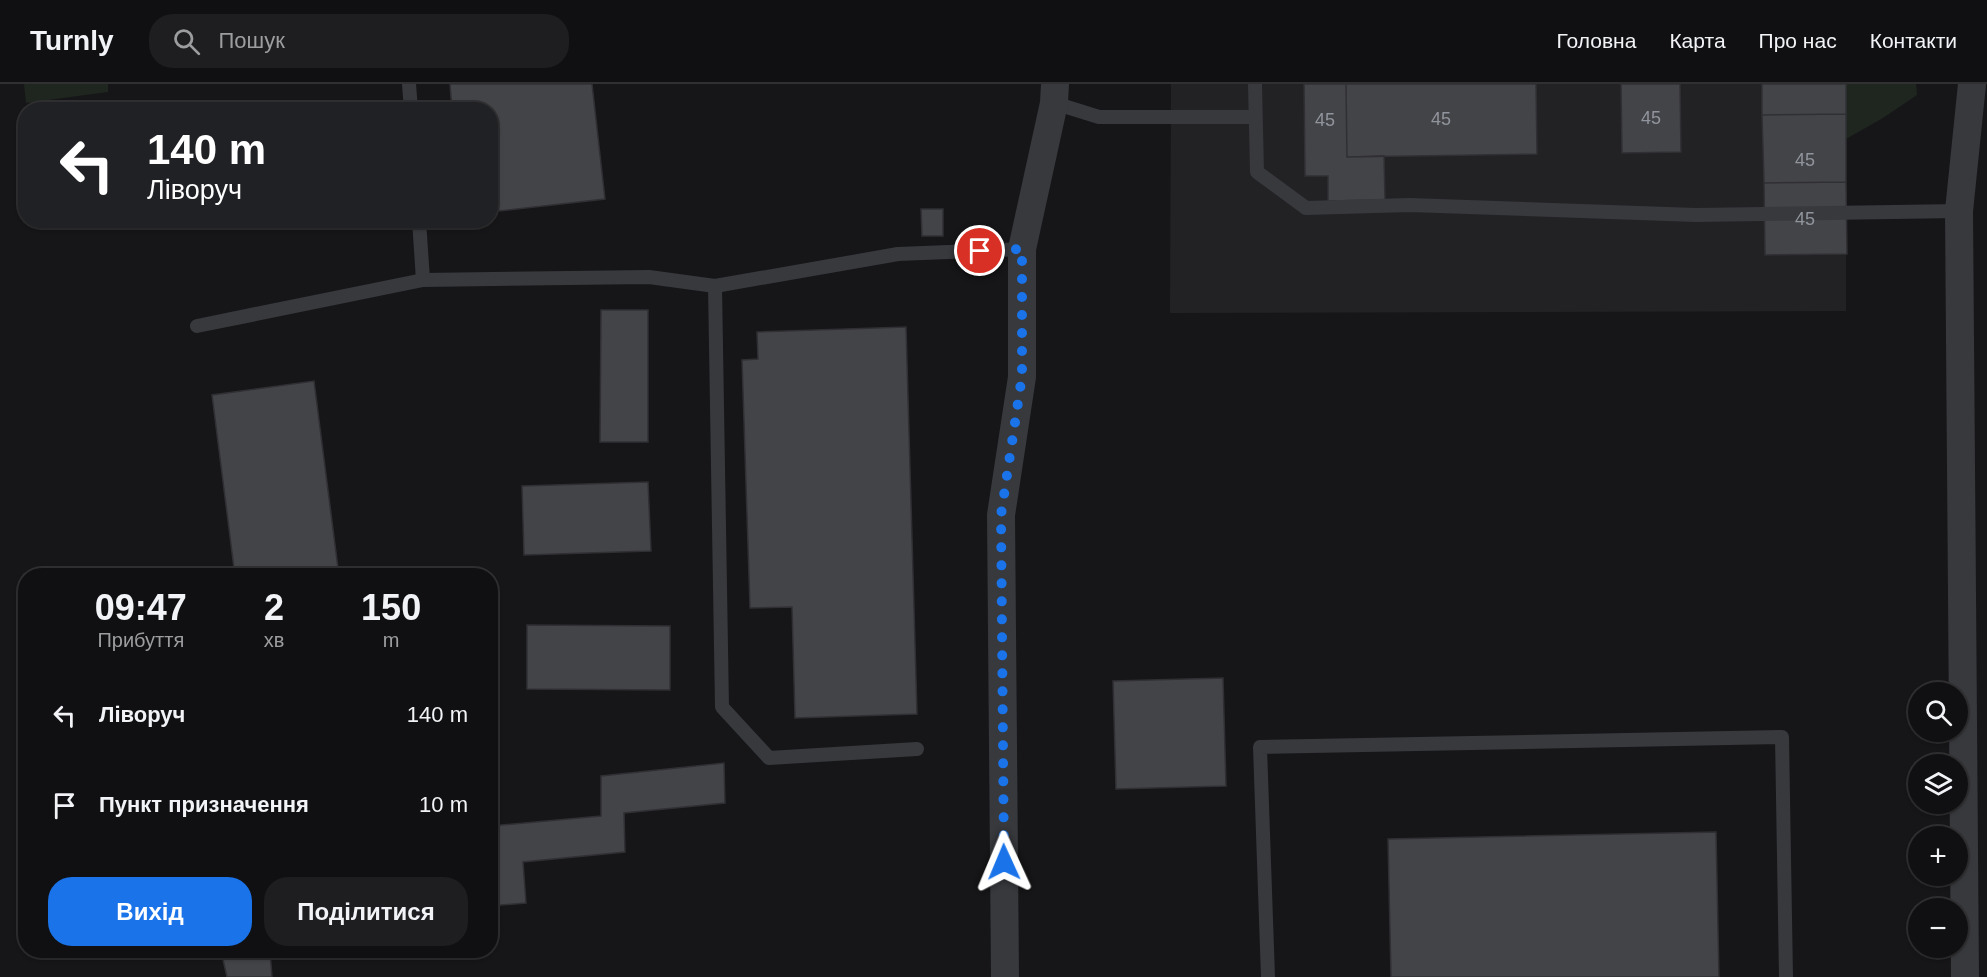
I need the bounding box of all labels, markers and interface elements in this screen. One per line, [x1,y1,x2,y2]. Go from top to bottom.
search box [149,14,569,68]
text: Turnly [30,25,113,56]
icon: search [170,25,203,58]
text: Пошук [218,28,285,53]
text: Головна [1557,29,1636,52]
text: Карта [1669,29,1726,52]
text: Про нас [1759,29,1837,52]
text: Контакти [1870,29,1957,52]
house number: 45 [1641,108,1661,128]
house number: 45 [1431,109,1451,129]
house number: 45 [1315,110,1335,130]
icon: left [48,126,126,204]
text: 140 m [147,126,266,173]
house number: 45 [1795,150,1815,170]
text: Ліворуч [147,175,242,205]
house number: 45 [1795,209,1815,229]
pin [954,225,1005,276]
icon: arrive [963,234,996,267]
text: 09:47 [95,587,187,628]
text: 2 [264,587,284,628]
text: 150 [361,587,421,628]
text: Прибуття [97,629,184,651]
text: хв [264,629,284,651]
text: m [383,629,399,651]
map controls [1908,682,1968,958]
button: search [1908,682,1968,742]
icon: left [48,699,81,732]
text: Ліворуч [99,702,185,727]
text: 140 m [407,702,468,727]
button: layers [1908,754,1968,814]
icon: arrive [48,789,81,822]
text: Пункт призначення [99,792,309,817]
text: 10 m [419,792,468,817]
button: + [1908,826,1968,886]
position arrow [972,830,1036,894]
button: Вихід [48,877,252,946]
button: Поділитися [264,877,468,946]
button: − [1908,898,1968,958]

